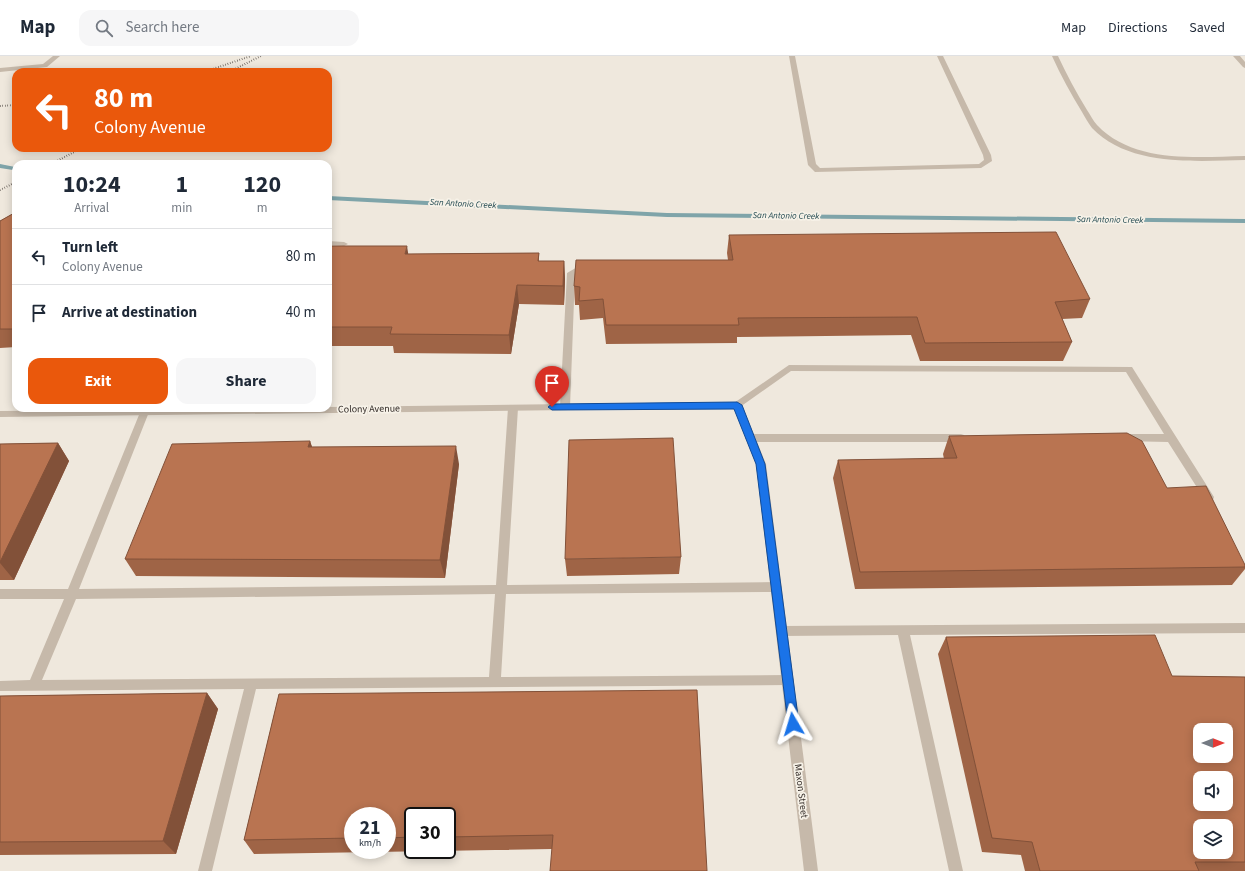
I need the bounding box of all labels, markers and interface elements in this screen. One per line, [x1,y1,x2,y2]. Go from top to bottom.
search box [79,10,359,46]
text: Map [20,14,55,41]
icon: search [93,17,115,39]
text: Search here [125,17,199,38]
text: Map [1061,18,1086,38]
text: Directions [1108,18,1167,38]
text: Saved [1189,18,1225,38]
text: 80 m [94,78,153,118]
icon: left [28,84,80,136]
text: Colony Avenue [94,115,206,140]
text: 10:24 [63,167,121,202]
text: 1 [176,167,188,202]
text: 120 [243,167,281,202]
water label: San Antonio Creek [429,196,497,212]
text: Arrival [74,199,109,217]
text: min [171,199,192,217]
text: m [257,199,268,217]
water label: San Antonio Creek [752,209,820,223]
water label: San Antonio Creek [1076,213,1144,227]
text: Turn left [62,237,118,258]
icon: left [28,246,50,268]
text: 80 m [286,246,316,267]
text: Colony Avenue [62,258,143,276]
icon: arrive [28,302,50,324]
text: Arrive at destination [62,302,197,323]
text: 40 m [286,302,316,323]
button: Exit [28,358,168,404]
button: Share [176,358,316,404]
pin [535,366,569,407]
icon: arrive [541,372,563,394]
street label: Colony Avenue [338,401,400,417]
position arrow [772,703,814,745]
north arrow [1193,723,1233,763]
map controls [1193,723,1233,859]
street label: Maxon Street [791,763,811,820]
button: sound [1193,771,1233,811]
speed limit sign: 30 [404,807,456,859]
text: 21 [359,814,381,842]
button: layers [1193,819,1233,859]
text: km/h [359,836,381,850]

